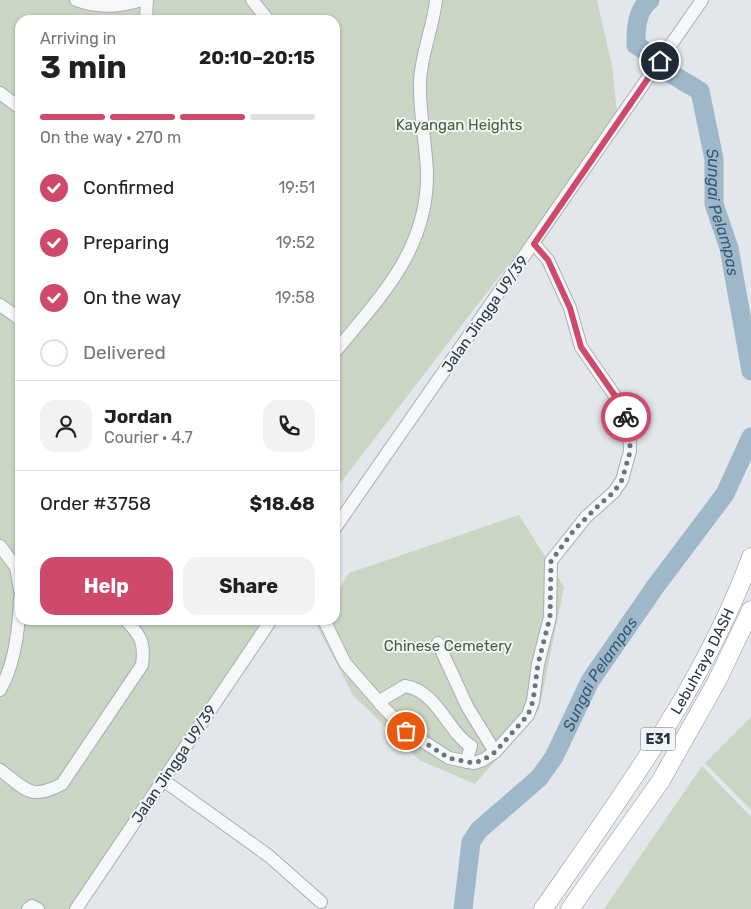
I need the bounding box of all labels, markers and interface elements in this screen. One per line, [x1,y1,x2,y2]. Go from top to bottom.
text: Arriving in [40,29,116,48]
pin [639,40,681,82]
text: 20:10–20:15 [199,46,315,69]
icon: home [646,47,674,75]
text: 3 min [40,48,127,86]
park label: Kayangan Heights [396,116,523,134]
text: On the way · 270 m [40,128,181,147]
water label: Sungai Pelampas [702,147,743,277]
icon: check [40,174,68,202]
text: Confirmed [83,176,174,199]
text: 19:51 [278,178,315,197]
icon: check [40,229,68,257]
text: Preparing [83,231,169,254]
text: 19:52 [276,233,315,252]
street label: Jalan Jingga U9/39 [438,252,532,376]
icon: check [40,284,68,312]
text: On the way [83,286,181,309]
text: 19:58 [275,288,315,307]
text: Delivered [83,341,166,364]
courier [601,392,651,442]
button: person [40,400,92,452]
button: phone [263,400,315,452]
icon: bike [612,403,640,431]
text: Jordan [104,405,172,428]
text: Courier · 4.7 [104,428,193,447]
text: Order #3758 [40,492,151,515]
text: $18.68 [250,492,315,515]
button: Help [40,557,173,615]
button: Share [183,557,315,615]
street label: Lebuhraya DASH [667,605,738,718]
water label: Sungai Pelampas [559,614,641,734]
park label: Chinese Cemetery [384,637,512,655]
street label: Jalan Jingga U9/39 [128,702,220,826]
pin [385,710,427,752]
icon: bag [392,717,420,745]
road number: E31 [640,728,676,751]

